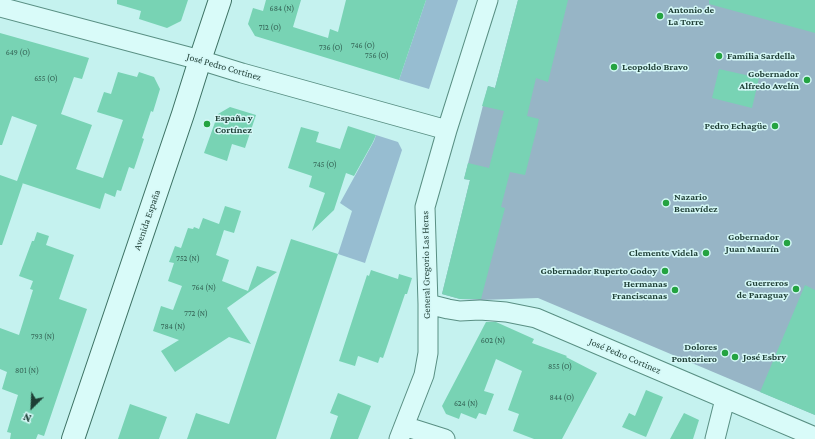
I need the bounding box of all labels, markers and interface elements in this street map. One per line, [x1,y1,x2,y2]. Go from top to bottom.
house number: 684 (N) [270,4,294,14]
place label: Antonio de La Torre [668,4,714,28]
marker: Antonio de La Torre [655,11,665,21]
house number: 712 (O) [259,23,281,33]
house number: 746 (O) [351,41,375,51]
house number: 736 (O) [319,43,343,53]
house number: 649 (O) [6,48,30,58]
place label: Familia Sardella [727,50,795,62]
street label: José Pedro Cortinez [185,51,263,83]
house number: 756 (O) [365,51,389,61]
marker: Familia Sardella [714,51,724,61]
place label: Leopoldo Bravo [622,61,688,73]
marker: Leopoldo Bravo [609,62,619,72]
place label: Gobernador Alfredo Avelín [739,68,799,92]
house number: 655 (O) [34,74,58,84]
marker: Gobernador Alfredo Avelín [802,75,812,85]
place label: España y Cortínez [215,112,253,136]
marker: España y Cortínez [202,119,212,129]
place label: Pedro Echagüe [705,120,767,132]
marker: Pedro Echagüe [770,121,780,131]
house number: 745 (O) [313,160,337,170]
street label: Avenida España [131,188,163,252]
place label: Nazario Benavídez [674,191,718,214]
marker: Nazario Benavídez [661,198,671,208]
street label: General Gregorio Las Heras [419,211,433,319]
place label: Gobernador Juan Maurín [726,231,779,254]
marker: Gobernador Juan Maurín [782,238,792,248]
place label: Clemente Videla [629,247,698,259]
marker: Clemente Videla [701,248,711,258]
house number: 752 (N) [176,254,200,264]
place label: Gobernador Ruperto Godoy [541,265,657,277]
marker: Gobernador Ruperto Godoy [660,266,670,276]
place label: Guerreros de Paraguay [737,277,788,300]
place label: Hermanas Franciscanas [612,278,667,302]
house number: 764 (N) [192,283,216,293]
marker: Guerreros de Paraguay [791,284,801,294]
marker: Hermanas Franciscanas [670,285,680,295]
house number: 772 (N) [184,309,208,319]
house number: 784 (N) [161,322,185,332]
house number: 793 (N) [31,332,55,342]
street label: José Pedro Cortinez [587,335,663,377]
house number: 602 (N) [481,336,505,346]
place label: Dolores Pontoriero [672,341,717,364]
marker: Dolores Pontoriero [720,348,730,358]
place label: José Esbry [743,351,786,363]
marker: José Esbry [730,352,740,362]
house number: 855 (O) [548,362,572,372]
house number: 801 (N) [15,366,39,376]
north arrow [12,387,52,427]
house number: 844 (O) [550,393,574,403]
house number: 624 (N) [454,399,478,409]
text: N [21,411,33,425]

